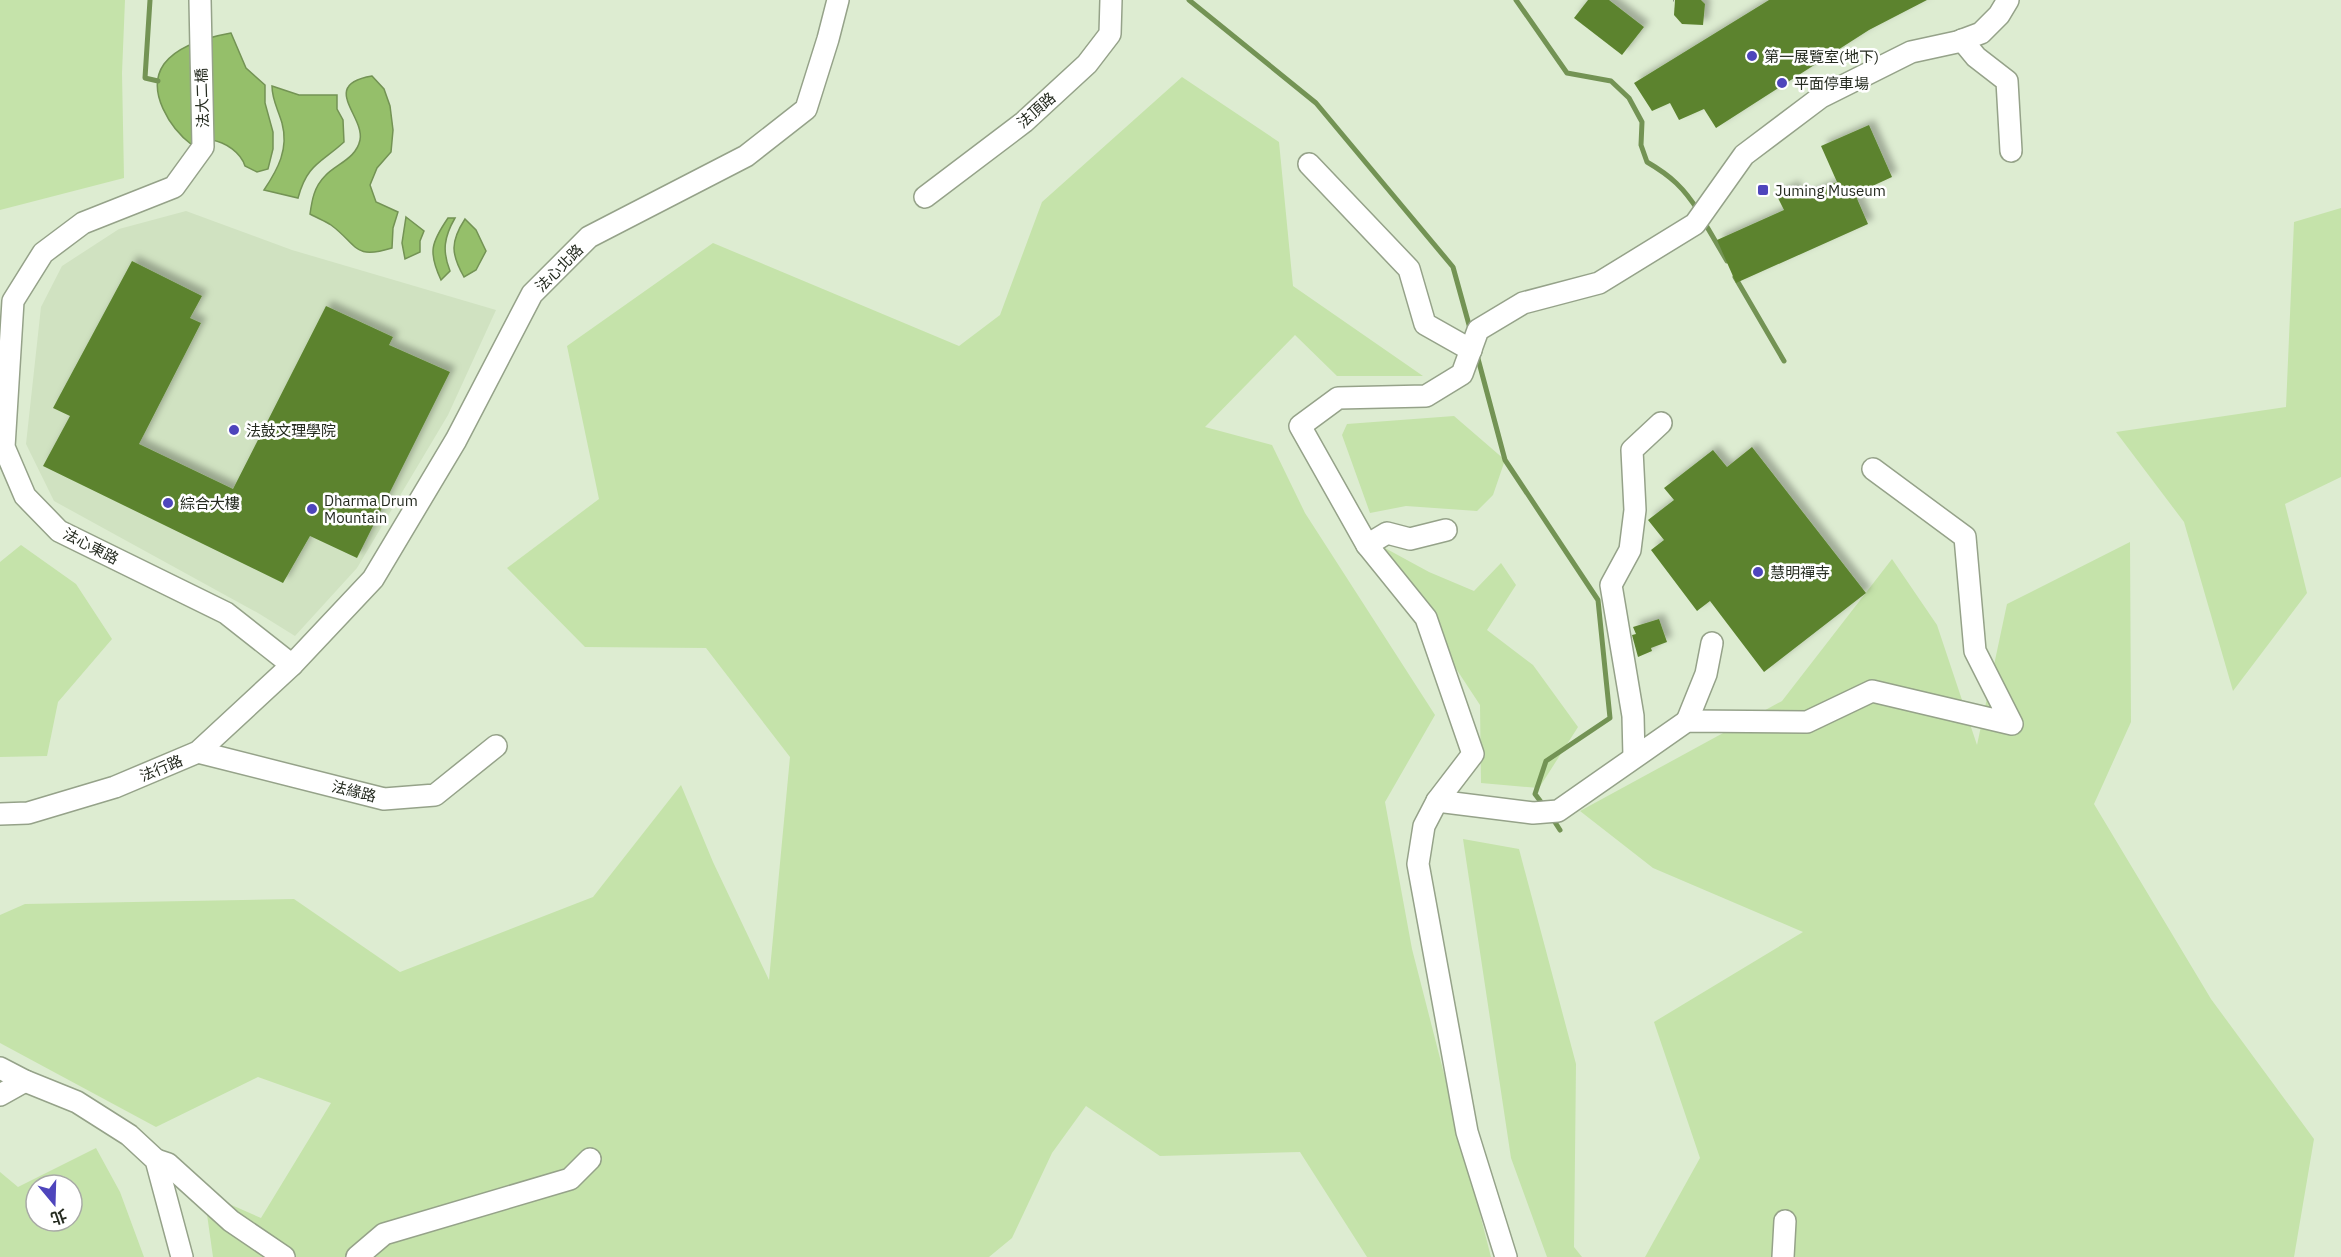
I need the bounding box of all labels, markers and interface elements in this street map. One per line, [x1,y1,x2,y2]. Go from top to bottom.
place label: 第一展覽室(地下) [1764,47,1879,66]
marker: 第一展覽室(地下) [1745,49,1759,63]
street label: 法大二橋 [191,68,213,128]
place label: 平面停車場 [1794,74,1869,93]
marker: 平面停車場 [1775,76,1789,90]
street label: 法頂路 [1013,88,1059,132]
place label: Juming Museum [1775,181,1886,200]
marker: Juming Museum [1756,183,1770,197]
street label: 法心北路 [531,240,587,296]
place label: 法鼓文理學院 [246,421,336,440]
marker: 法鼓文理學院 [227,423,241,437]
place label: Dharma Drum Mountain [324,491,418,527]
place label: 綜合大樓 [180,494,240,513]
marker: 綜合大樓 [161,496,175,510]
marker: Dharma Drum Mountain [305,502,319,516]
street label: 法心東路 [60,524,122,568]
place label: 慧明禪寺 [1770,563,1830,582]
marker: 慧明禪寺 [1751,565,1765,579]
street label: 法行路 [137,750,185,786]
street label: 法緣路 [330,776,378,806]
north arrow [24,1173,84,1233]
text: 北 [48,1205,70,1229]

